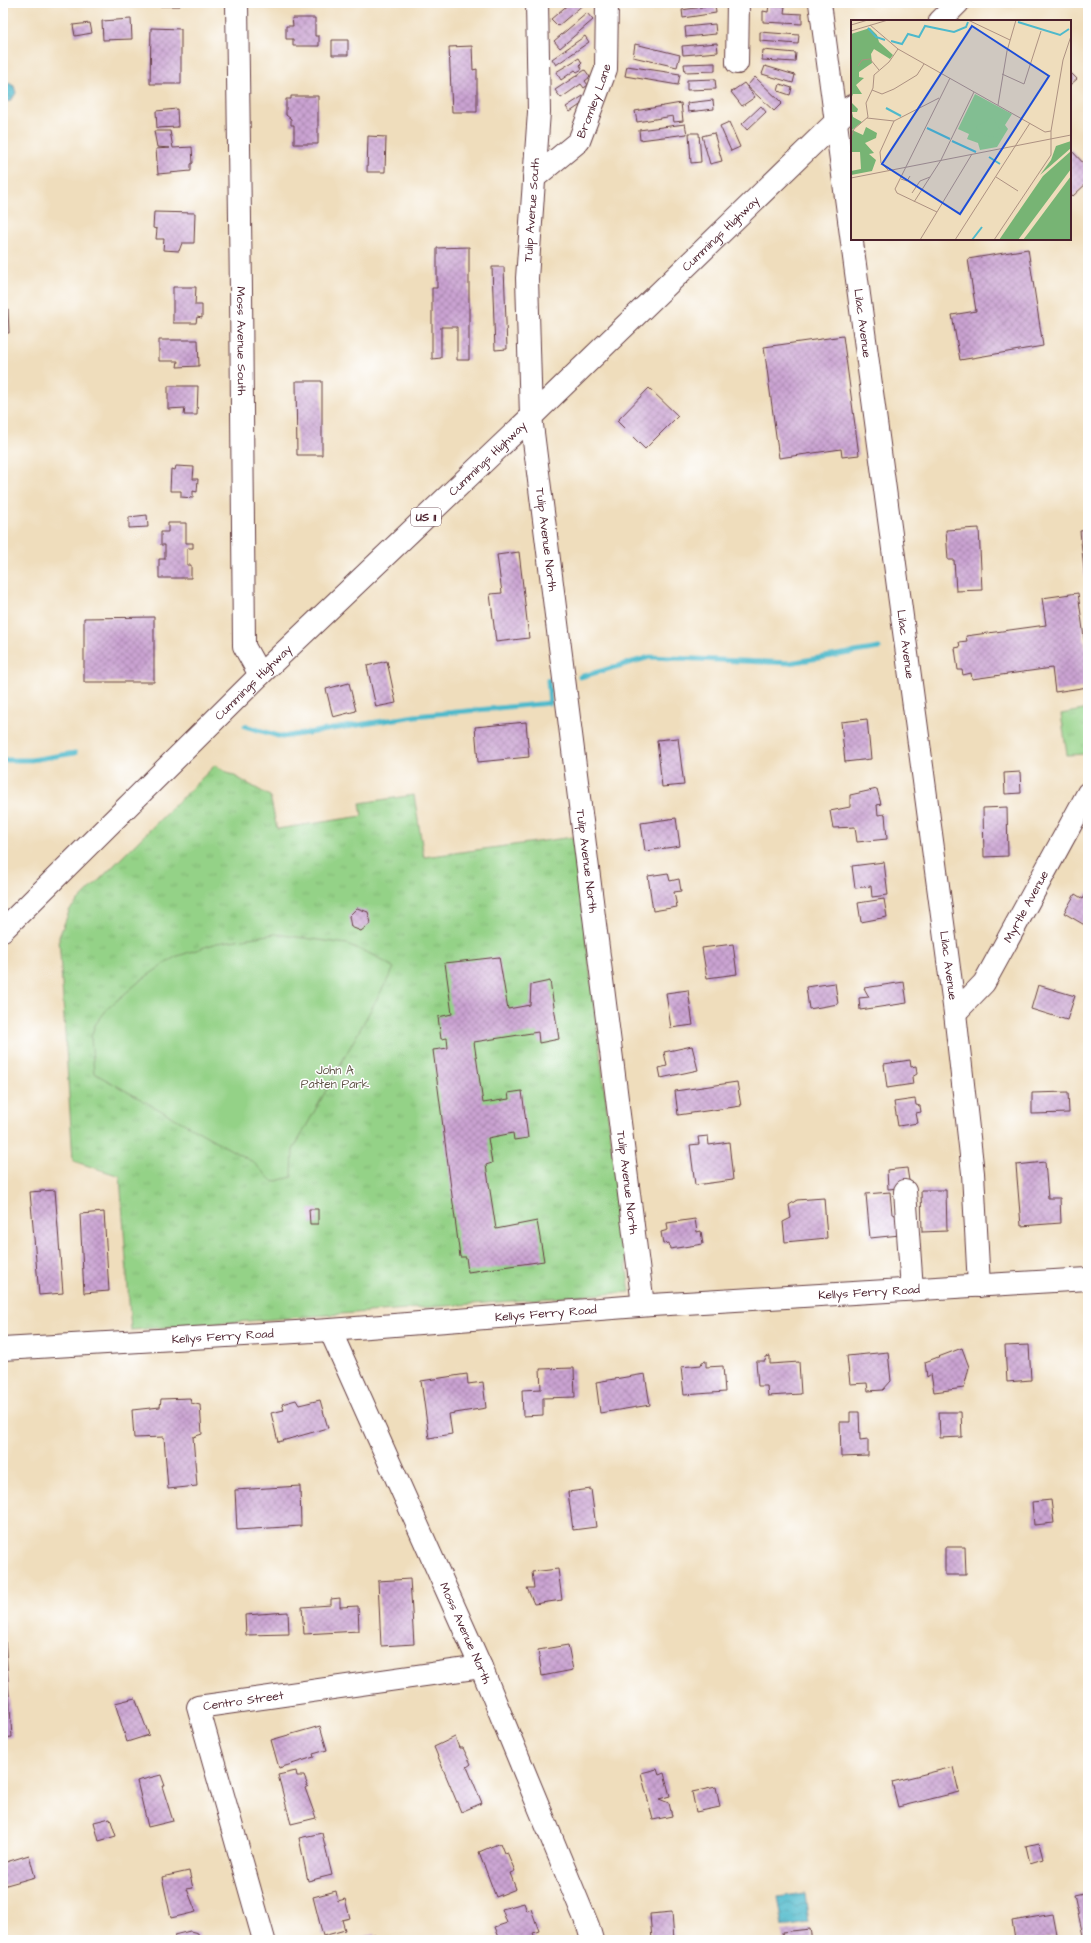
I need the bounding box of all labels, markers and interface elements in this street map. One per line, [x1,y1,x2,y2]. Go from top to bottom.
inset map [851,20,1071,240]
street label: Bromley Lane [572,64,615,140]
street label: Tulip Avenue South [520,158,544,262]
street label: Cummings Highway [678,192,764,275]
street label: Moss Avenue South [232,287,250,395]
street label: Lilac Avenue [850,288,876,359]
street label: Cummings Highway [445,417,531,500]
street label: Tulip Avenue North [531,487,561,592]
road number: US 11 [411,508,441,526]
street label: Lilac Avenue [893,609,919,680]
street label: Cummings Highway [211,640,296,724]
street label: Tulip Avenue North [572,808,602,914]
street label: Myrtle Avenue [999,867,1053,946]
street label: Lilac Avenue [936,930,962,1002]
park label: John A Patten Park [301,1062,370,1093]
street label: Tulip Avenue North [613,1130,643,1235]
street label: Kellys Ferry Road [818,1281,921,1304]
street label: Kellys Ferry Road [494,1301,597,1326]
street label: Kellys Ferry Road [171,1325,274,1348]
street label: Moss Avenue North [436,1580,495,1686]
street label: Centro Street [202,1686,285,1715]

